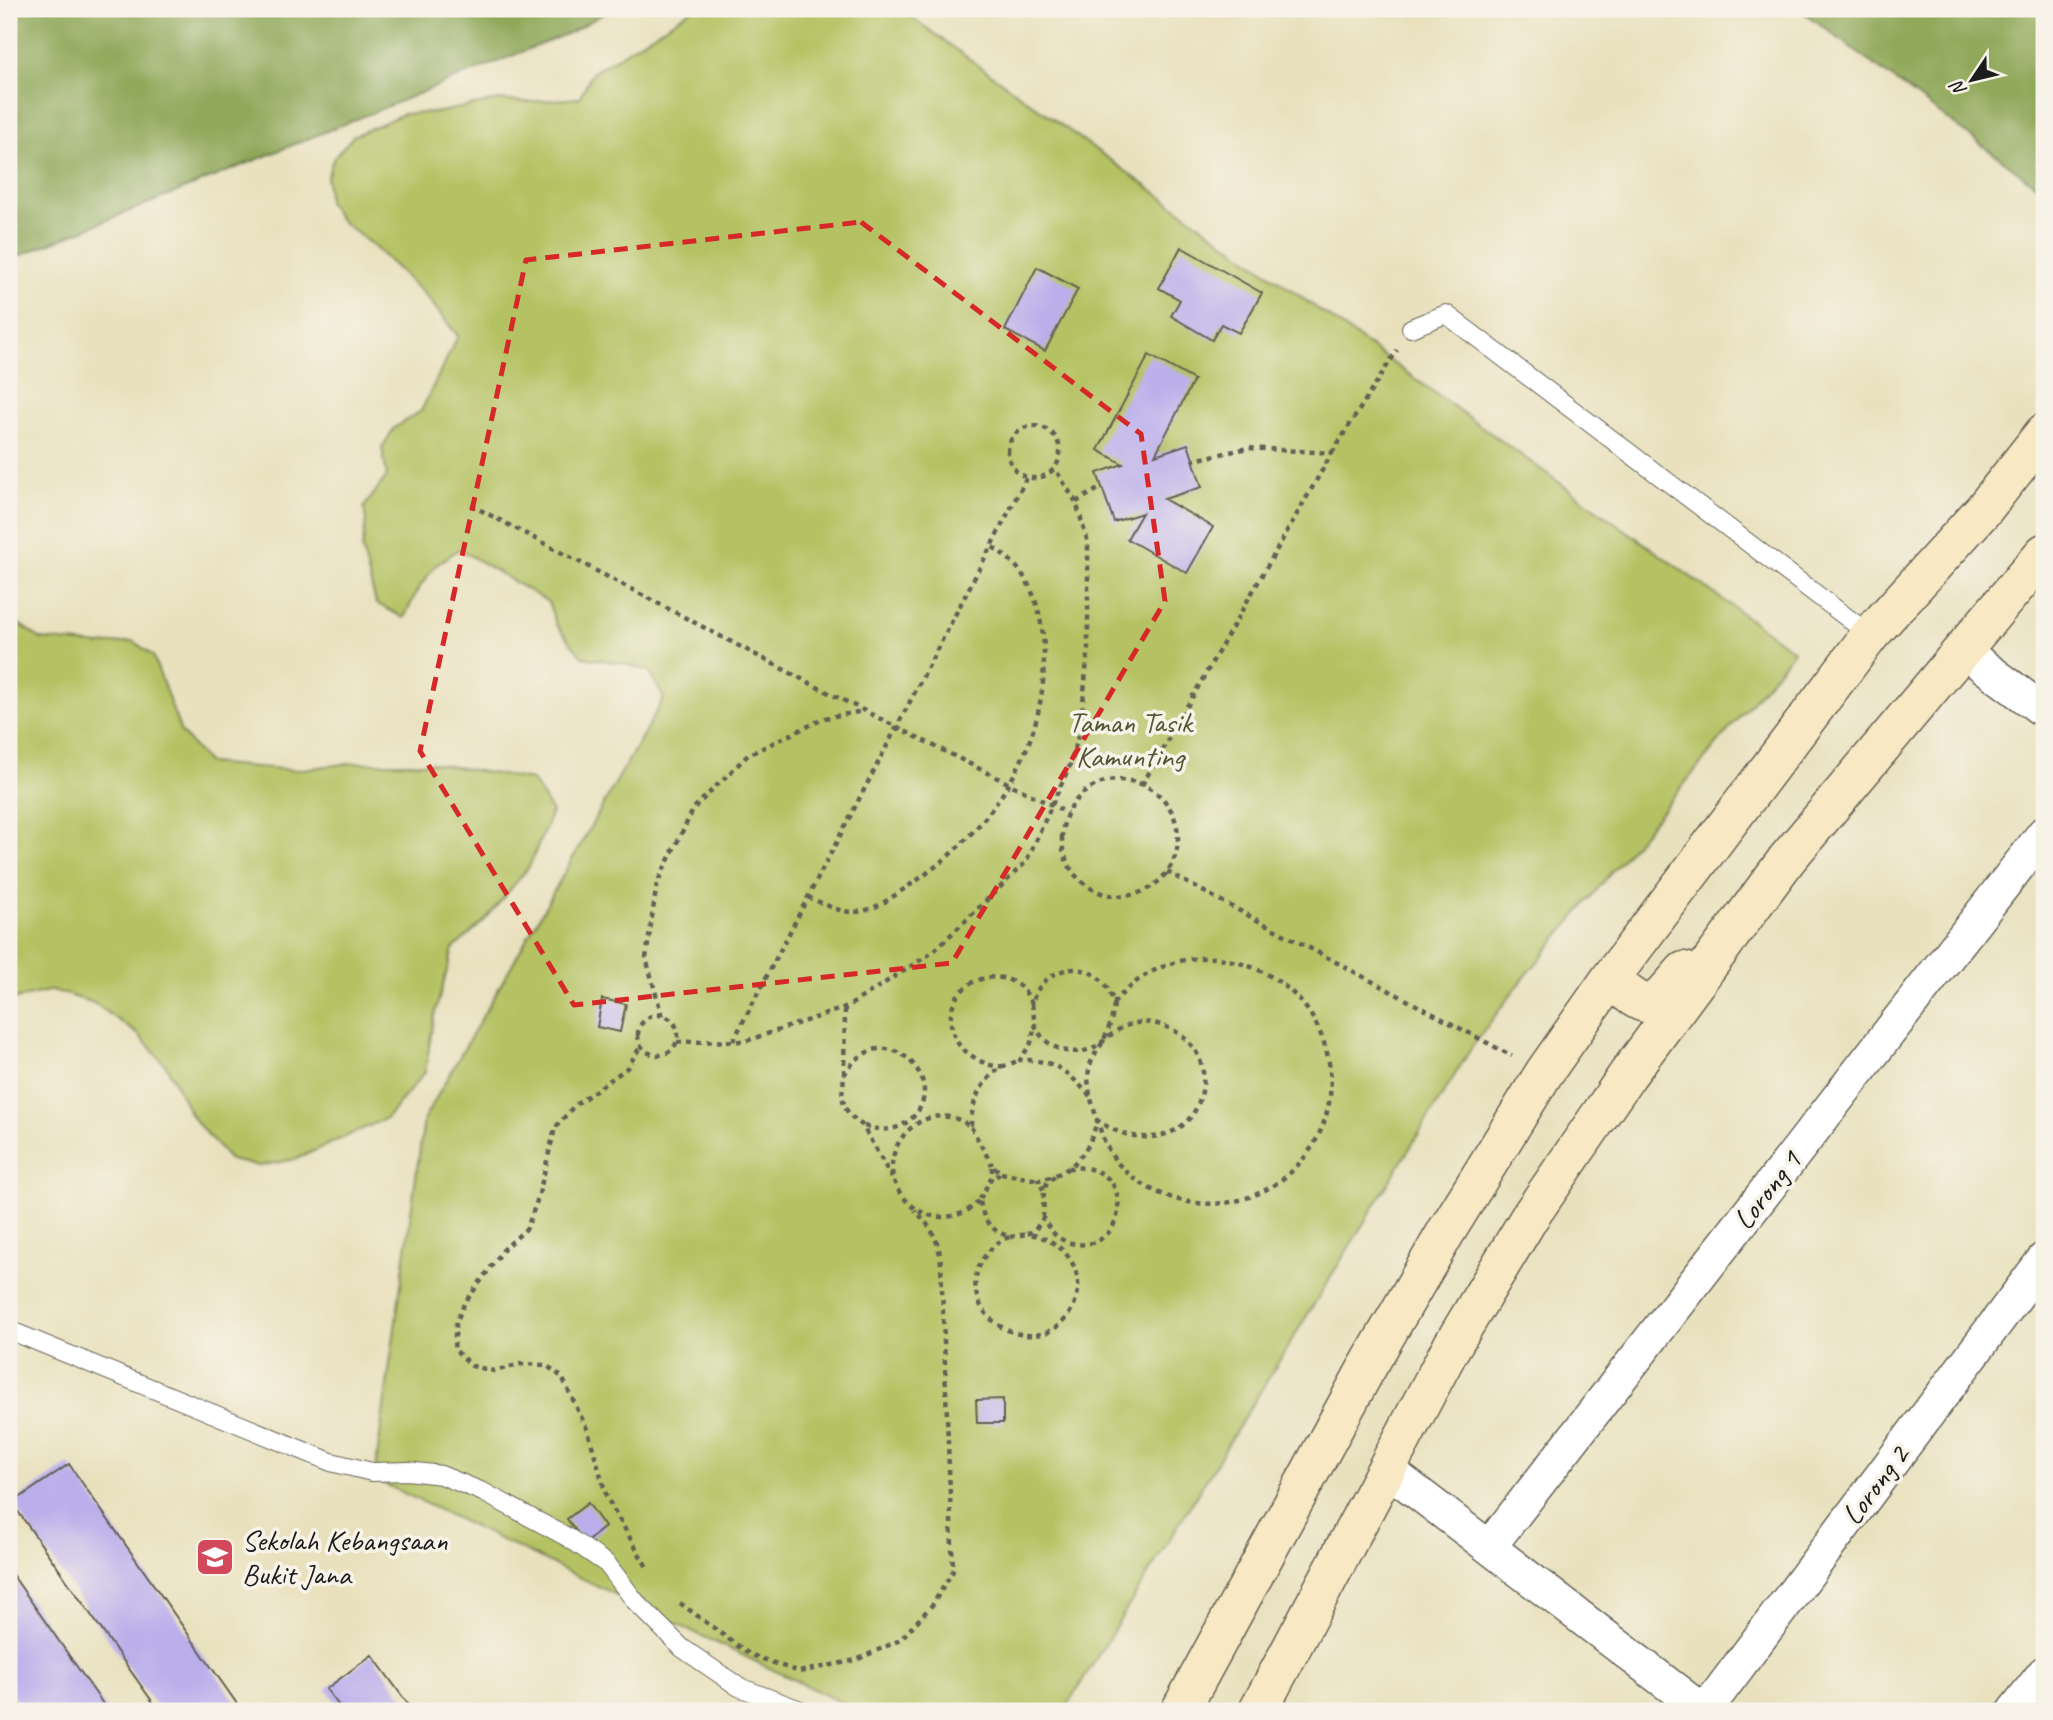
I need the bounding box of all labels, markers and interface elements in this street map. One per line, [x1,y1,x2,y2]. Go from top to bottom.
north arrow [1938,46,2008,116]
text: N [1944,75,1972,101]
park label: Taman Tasik Kamunting [1068,703,1194,775]
street label: Lorong 1 [1724,1142,1810,1237]
street label: Lorong 2 [1833,1436,1919,1532]
place label: Sekolah Kebangsaan Bukit Jana [242,1521,448,1593]
school or university icon: Sekolah Kebangsaan Bukit Jana [194,1536,236,1578]

